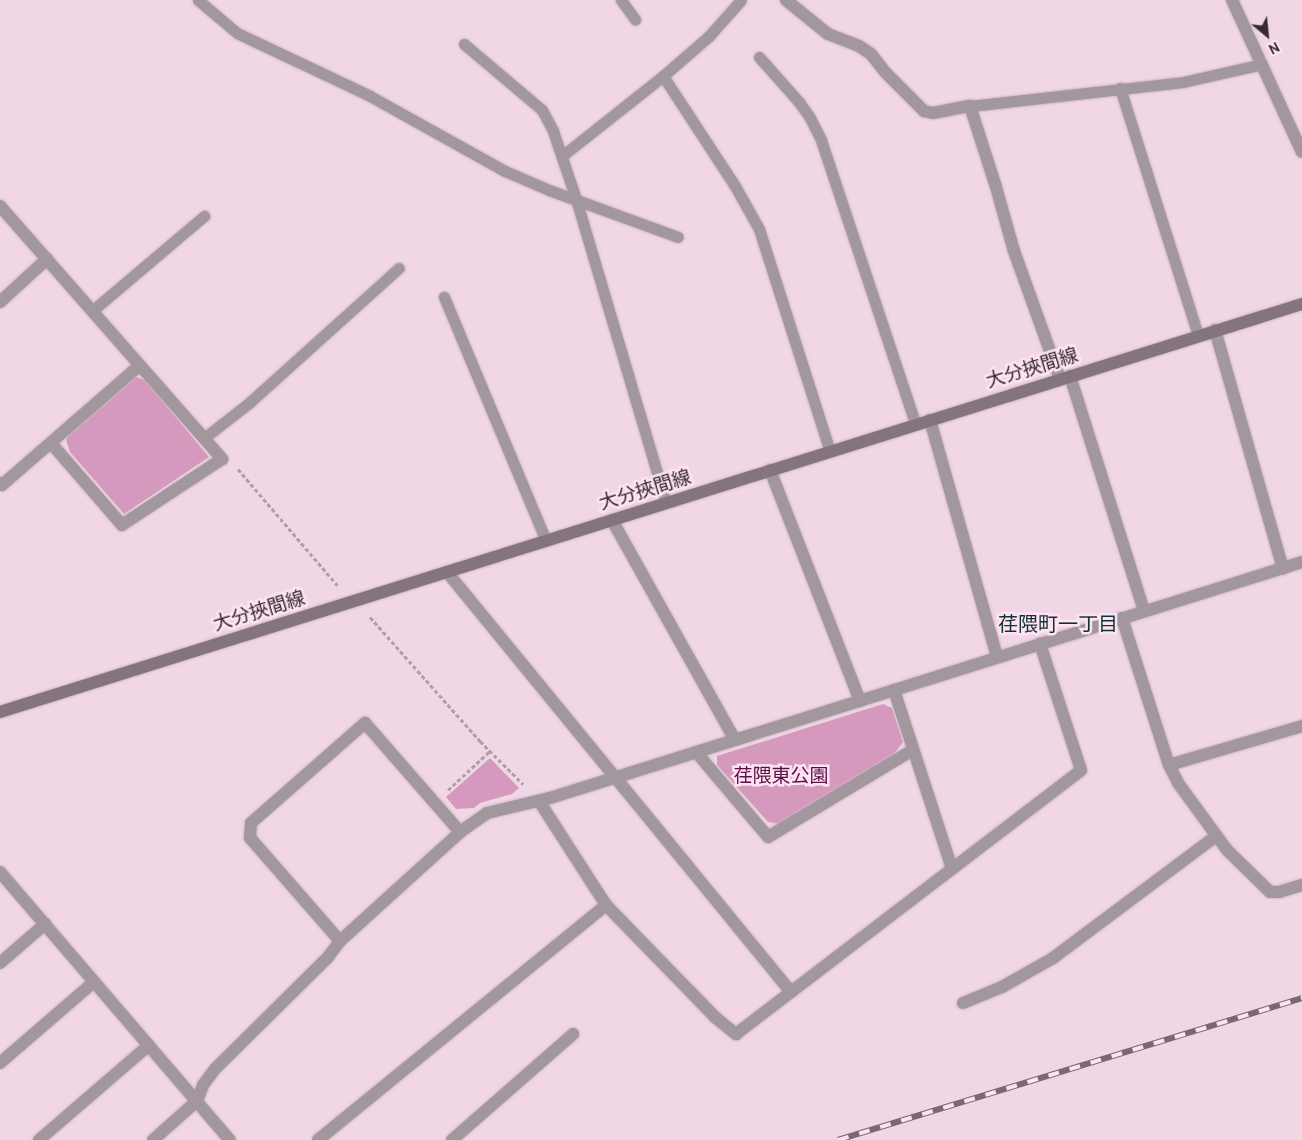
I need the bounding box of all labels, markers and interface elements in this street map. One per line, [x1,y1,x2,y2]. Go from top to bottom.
north arrow [1242,10,1292,60]
text: N [1265,38,1283,59]
street label: 大分挾間線 [983,343,1081,393]
street label: 大分挾間線 [596,465,694,515]
street label: 大分挾間線 [210,586,308,636]
district label: 荏隈町一丁目 [998,612,1118,636]
park label: 荏隈東公園 [734,765,828,787]

